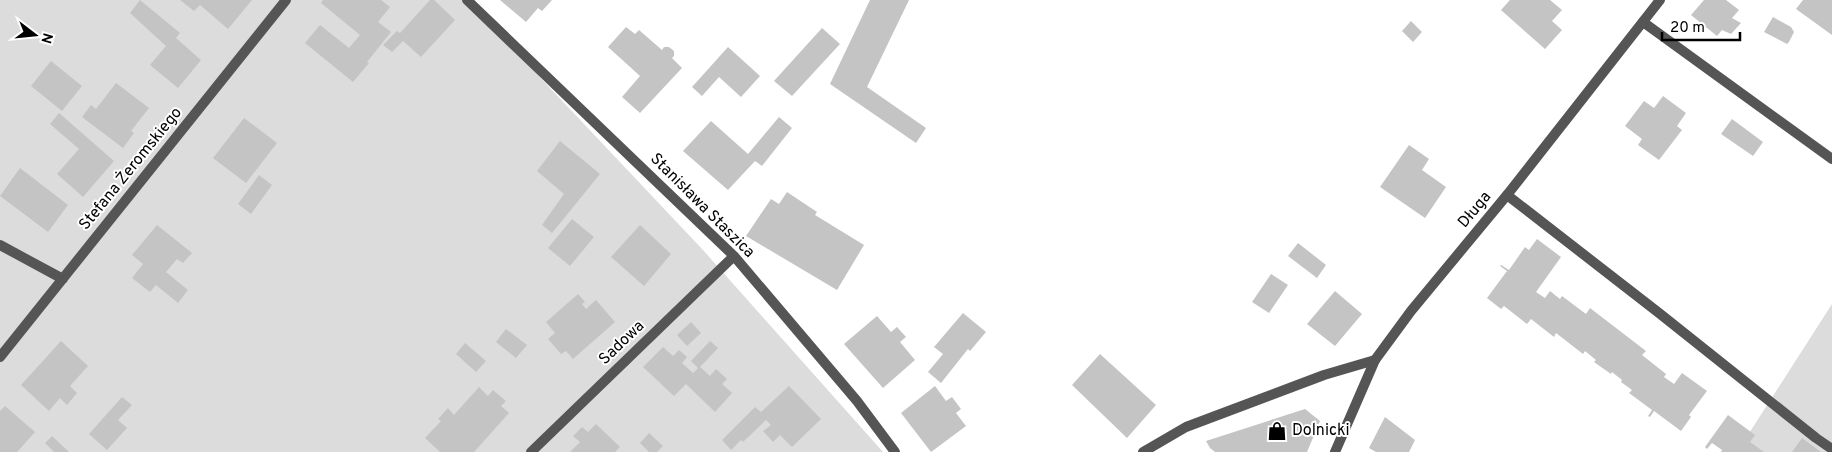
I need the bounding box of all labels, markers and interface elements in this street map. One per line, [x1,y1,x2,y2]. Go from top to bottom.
north arrow [10,10,60,60]
scale bar [1662,10,1740,42]
text: 20 m [1670,19,1705,38]
text: N [36,31,56,45]
street label: Stefana Żeromskiego [74,103,187,235]
street label: Stanisława Staszica [645,149,759,263]
street label: Długa [1454,188,1496,232]
street label: Sadowa [595,316,649,370]
shop icon: Dolnicki [1266,420,1288,442]
place label: Dolnicki [1292,421,1350,441]

